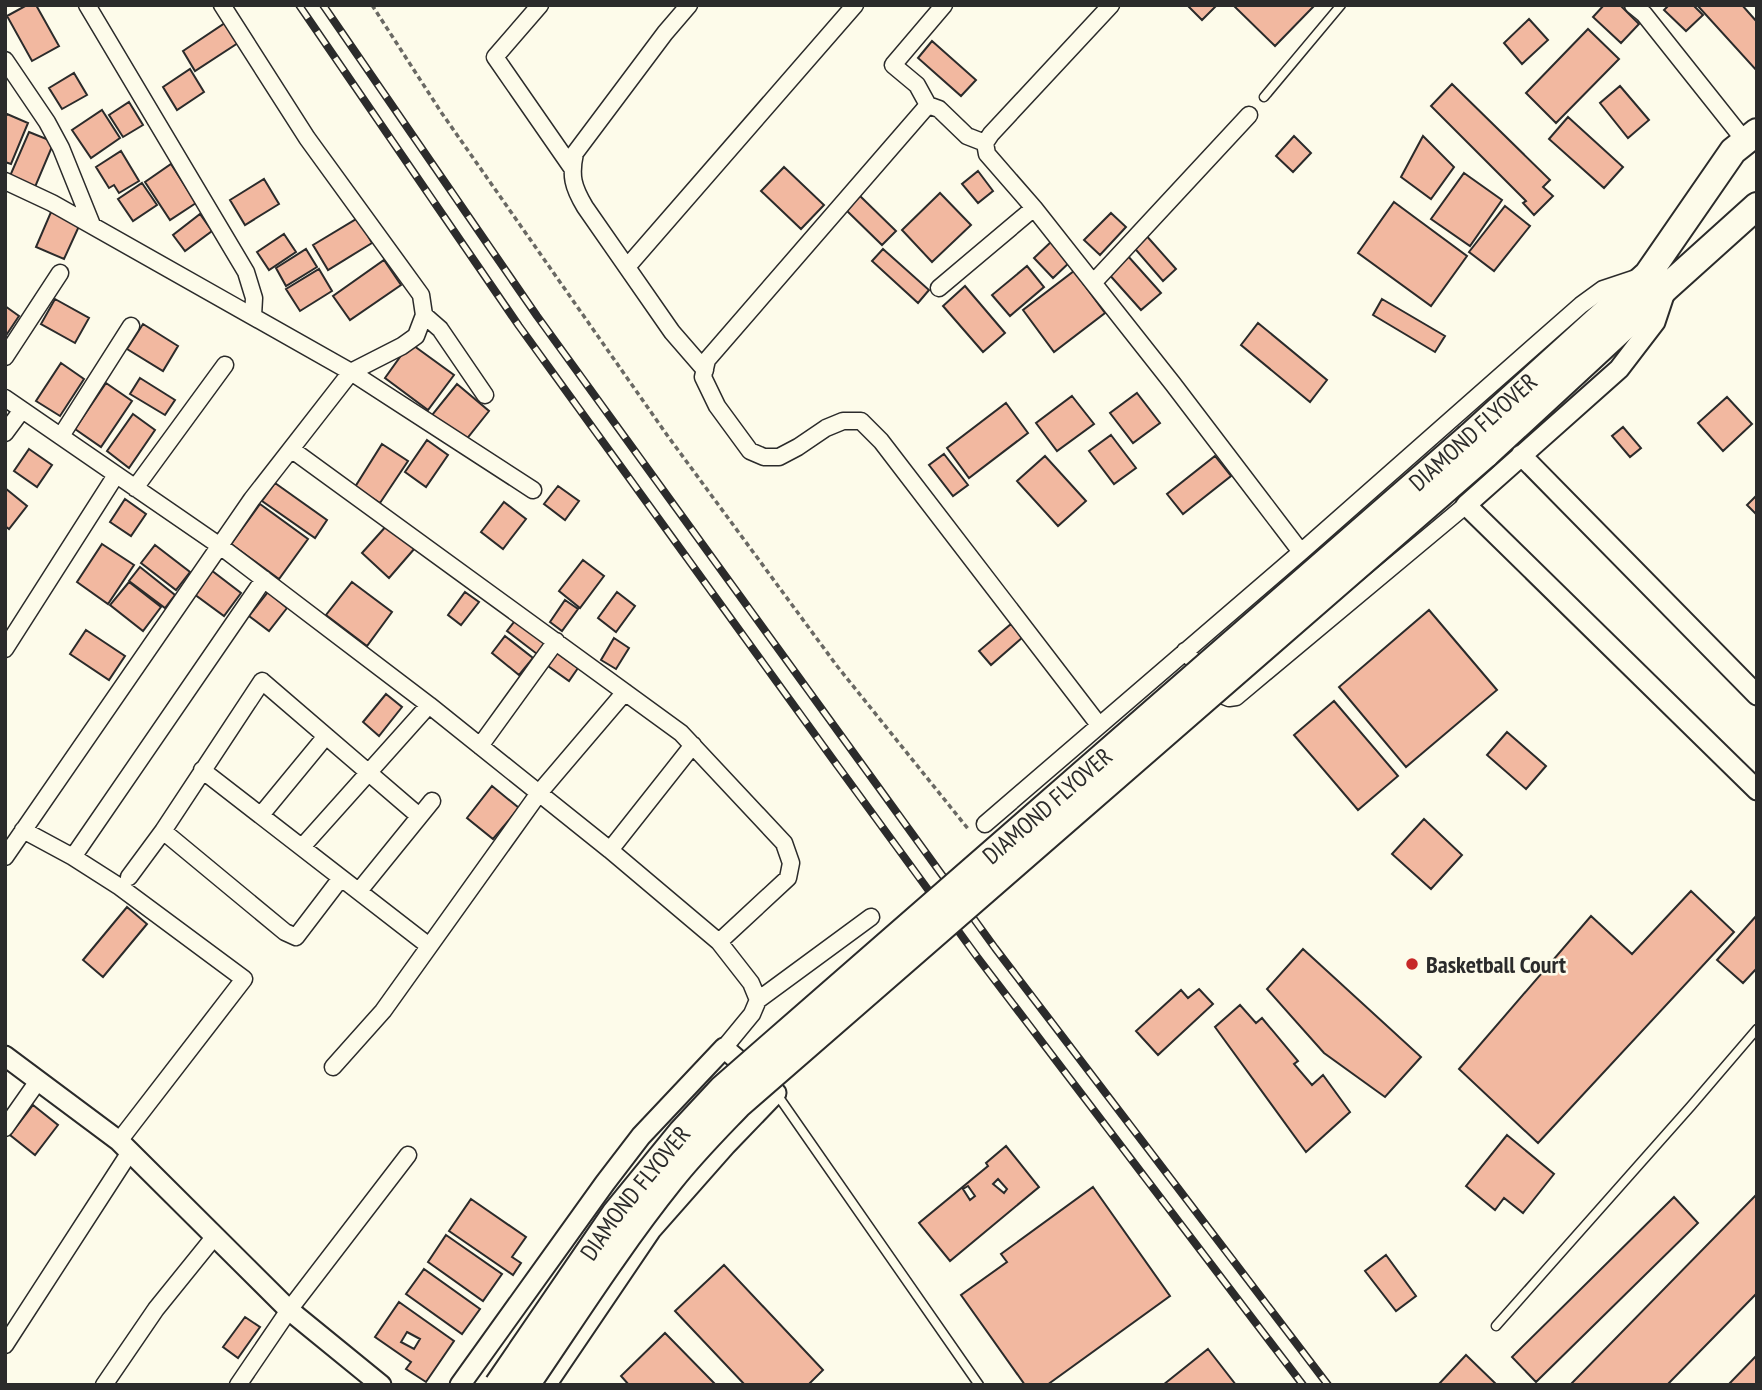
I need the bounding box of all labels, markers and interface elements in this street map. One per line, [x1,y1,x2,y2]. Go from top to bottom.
street label: DIAMOND FLYOVER [1402,366,1544,498]
street label: DIAMOND FLYOVER [976,740,1118,870]
place label: Basketball Court [1426,949,1566,980]
marker: Basketball Court [1404,956,1420,972]
street label: DIAMOND FLYOVER [573,1119,697,1266]

